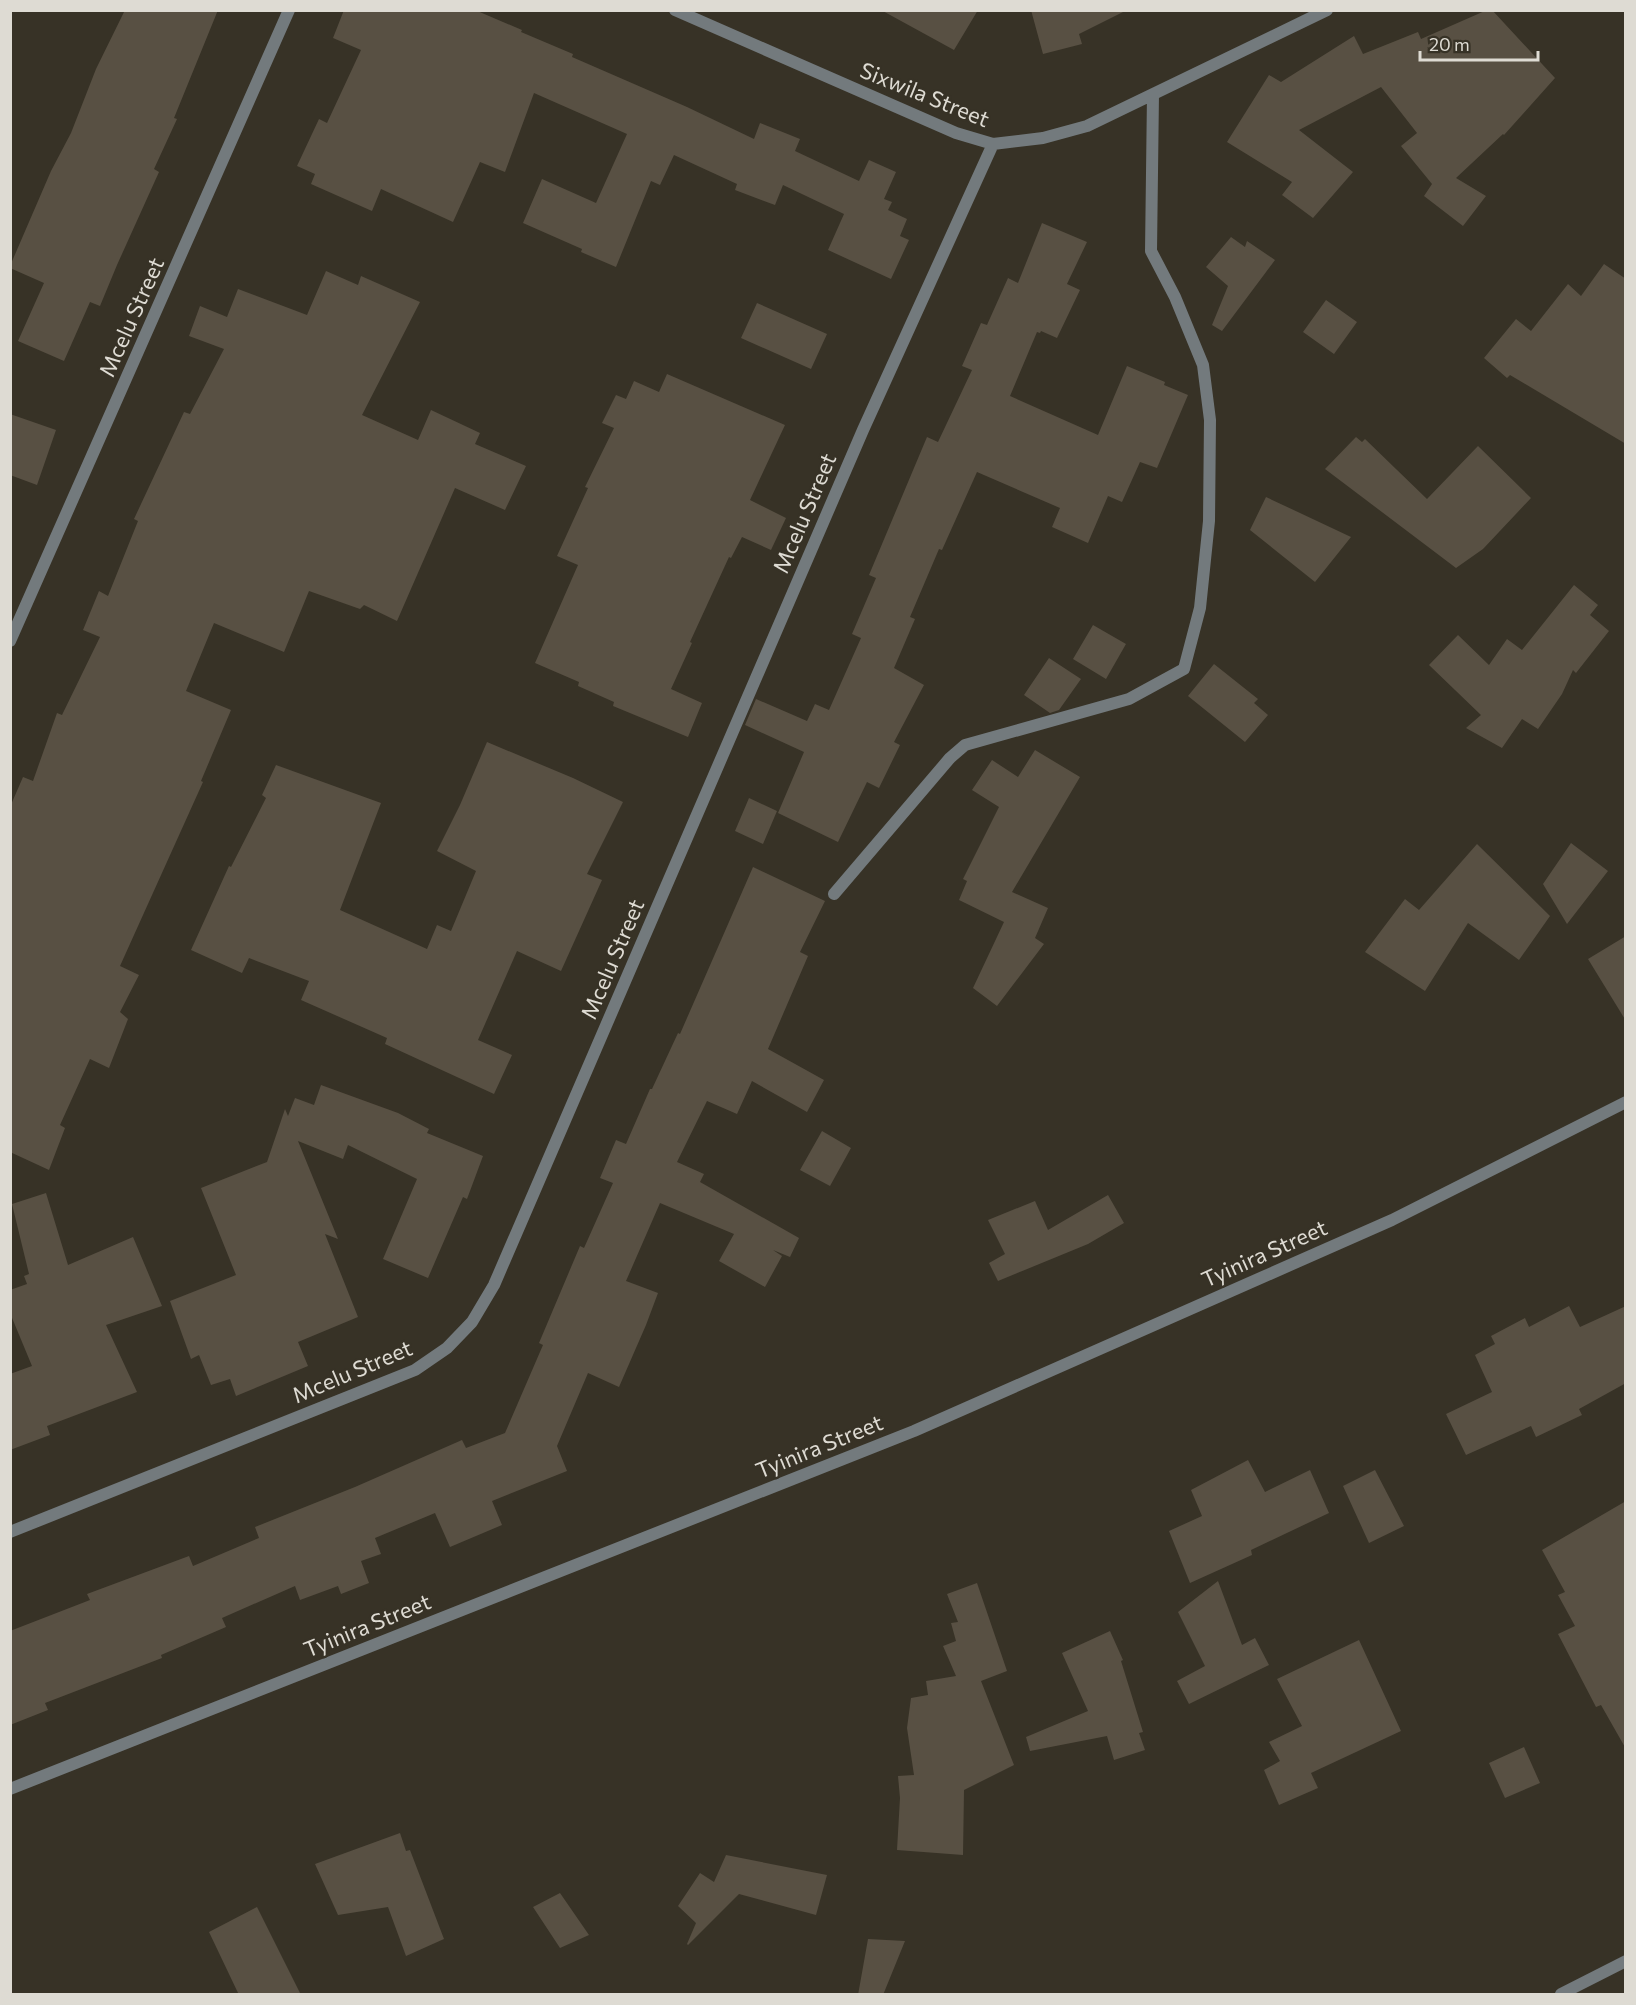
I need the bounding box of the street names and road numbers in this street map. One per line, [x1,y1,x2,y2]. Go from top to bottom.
street label: Sixwila Street [856,56,994,132]
street label: Mcelu Street [93,253,169,381]
street label: Mcelu Street [767,449,841,577]
street label: Mcelu Street [575,895,649,1023]
street label: Tyinira Street [1197,1213,1331,1293]
street label: Mcelu Street [288,1334,416,1408]
street label: Tyinira Street [752,1408,886,1484]
street label: Tyinira Street [300,1587,434,1663]

